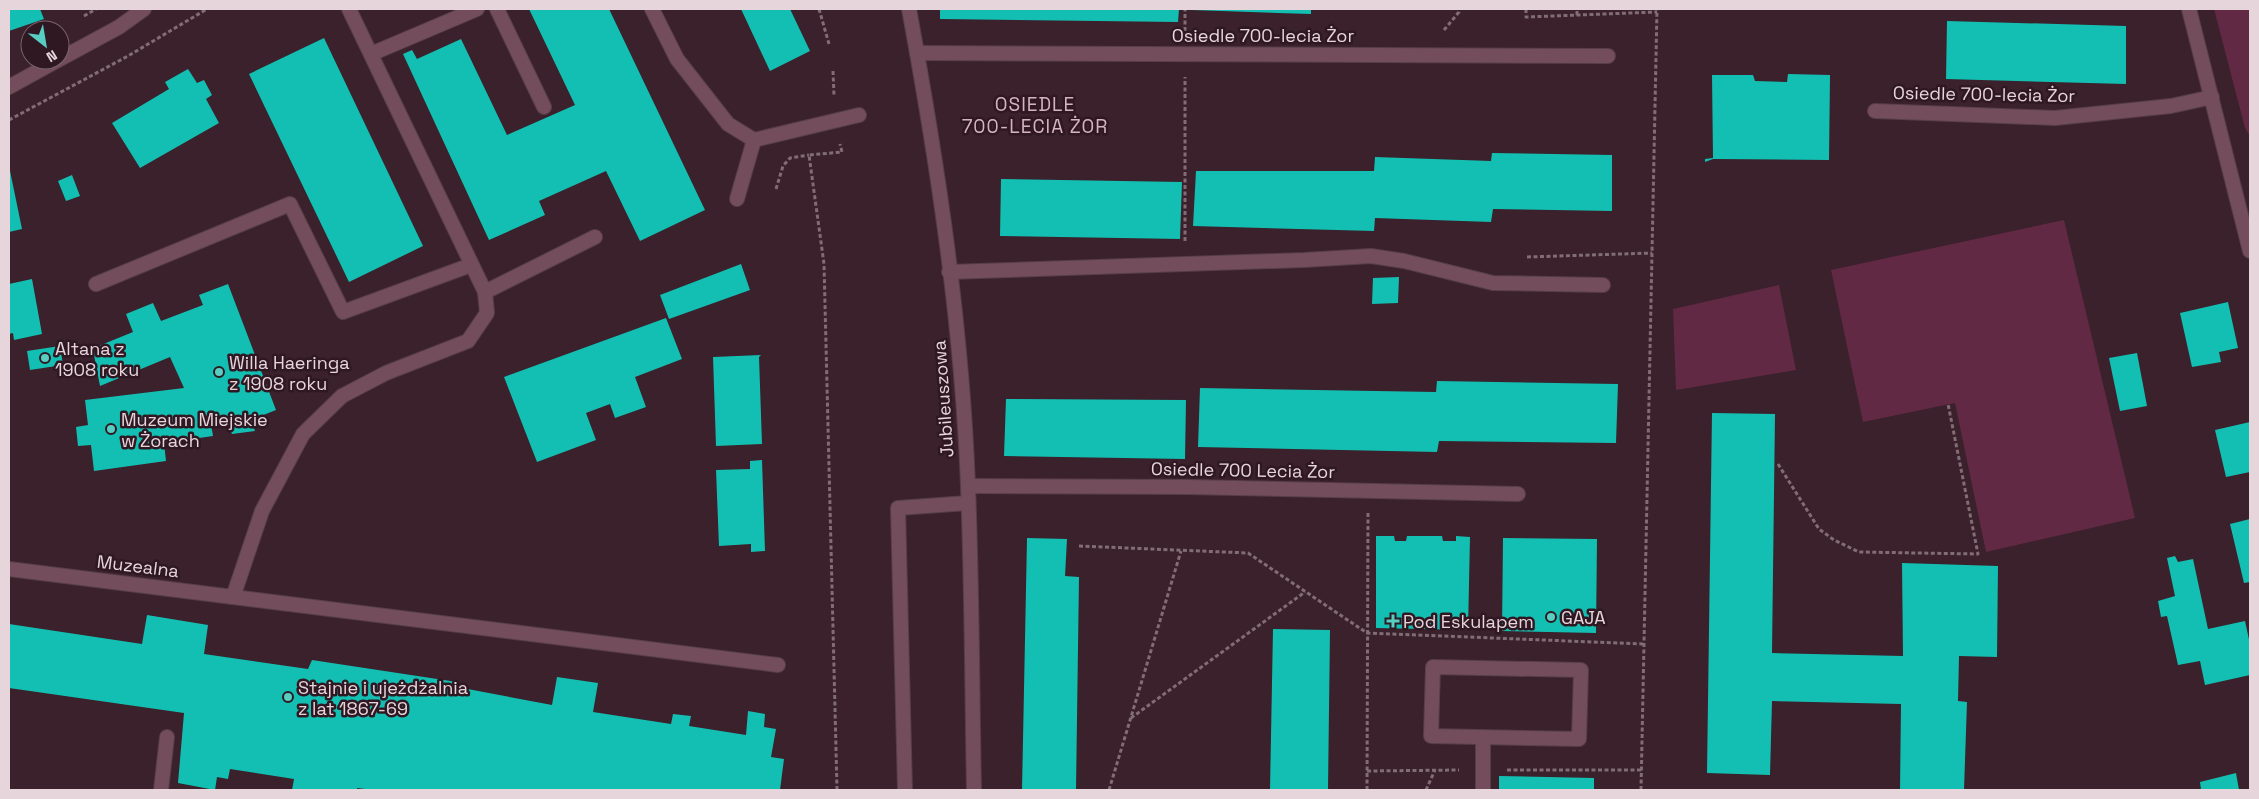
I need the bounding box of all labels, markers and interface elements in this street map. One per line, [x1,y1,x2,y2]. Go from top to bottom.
north arrow [20,20,70,70]
street label: Osiedle 700-lecia Żor [1172,24,1354,47]
text: N [43,46,60,66]
street label: Osiedle 700-lecia Żor [1893,81,2076,107]
district label: OSIEDLE 700-LECIA ŻOR [962,92,1108,139]
place label: Altana z 1908 roku [55,337,139,381]
street label: Jubileuszowa [927,340,959,458]
place label: Willa Haeringa z 1908 roku [229,351,350,395]
marker: Altana z 1908 roku [39,352,51,364]
marker: Willa Haeringa z 1908 roku [213,366,225,378]
place label: Muzeum Miejskie w Żorach [121,408,268,452]
marker: Muzeum Miejskie w Żorach [105,423,117,435]
street label: Osiedle 700 Lecia Żor [1151,457,1335,483]
street label: Muzealna [96,550,180,582]
place label: GAJA [1561,606,1606,629]
place label: Pod Eskulapem [1403,610,1534,633]
marker: GAJA [1545,611,1557,623]
marker: Pod Eskulapem [1387,615,1399,627]
place label: Stajnie i ujeżdżalnia z lat 1867-69 [298,676,468,720]
marker: Stajnie i ujeżdżalnia z lat 1867-69 [282,691,294,703]

